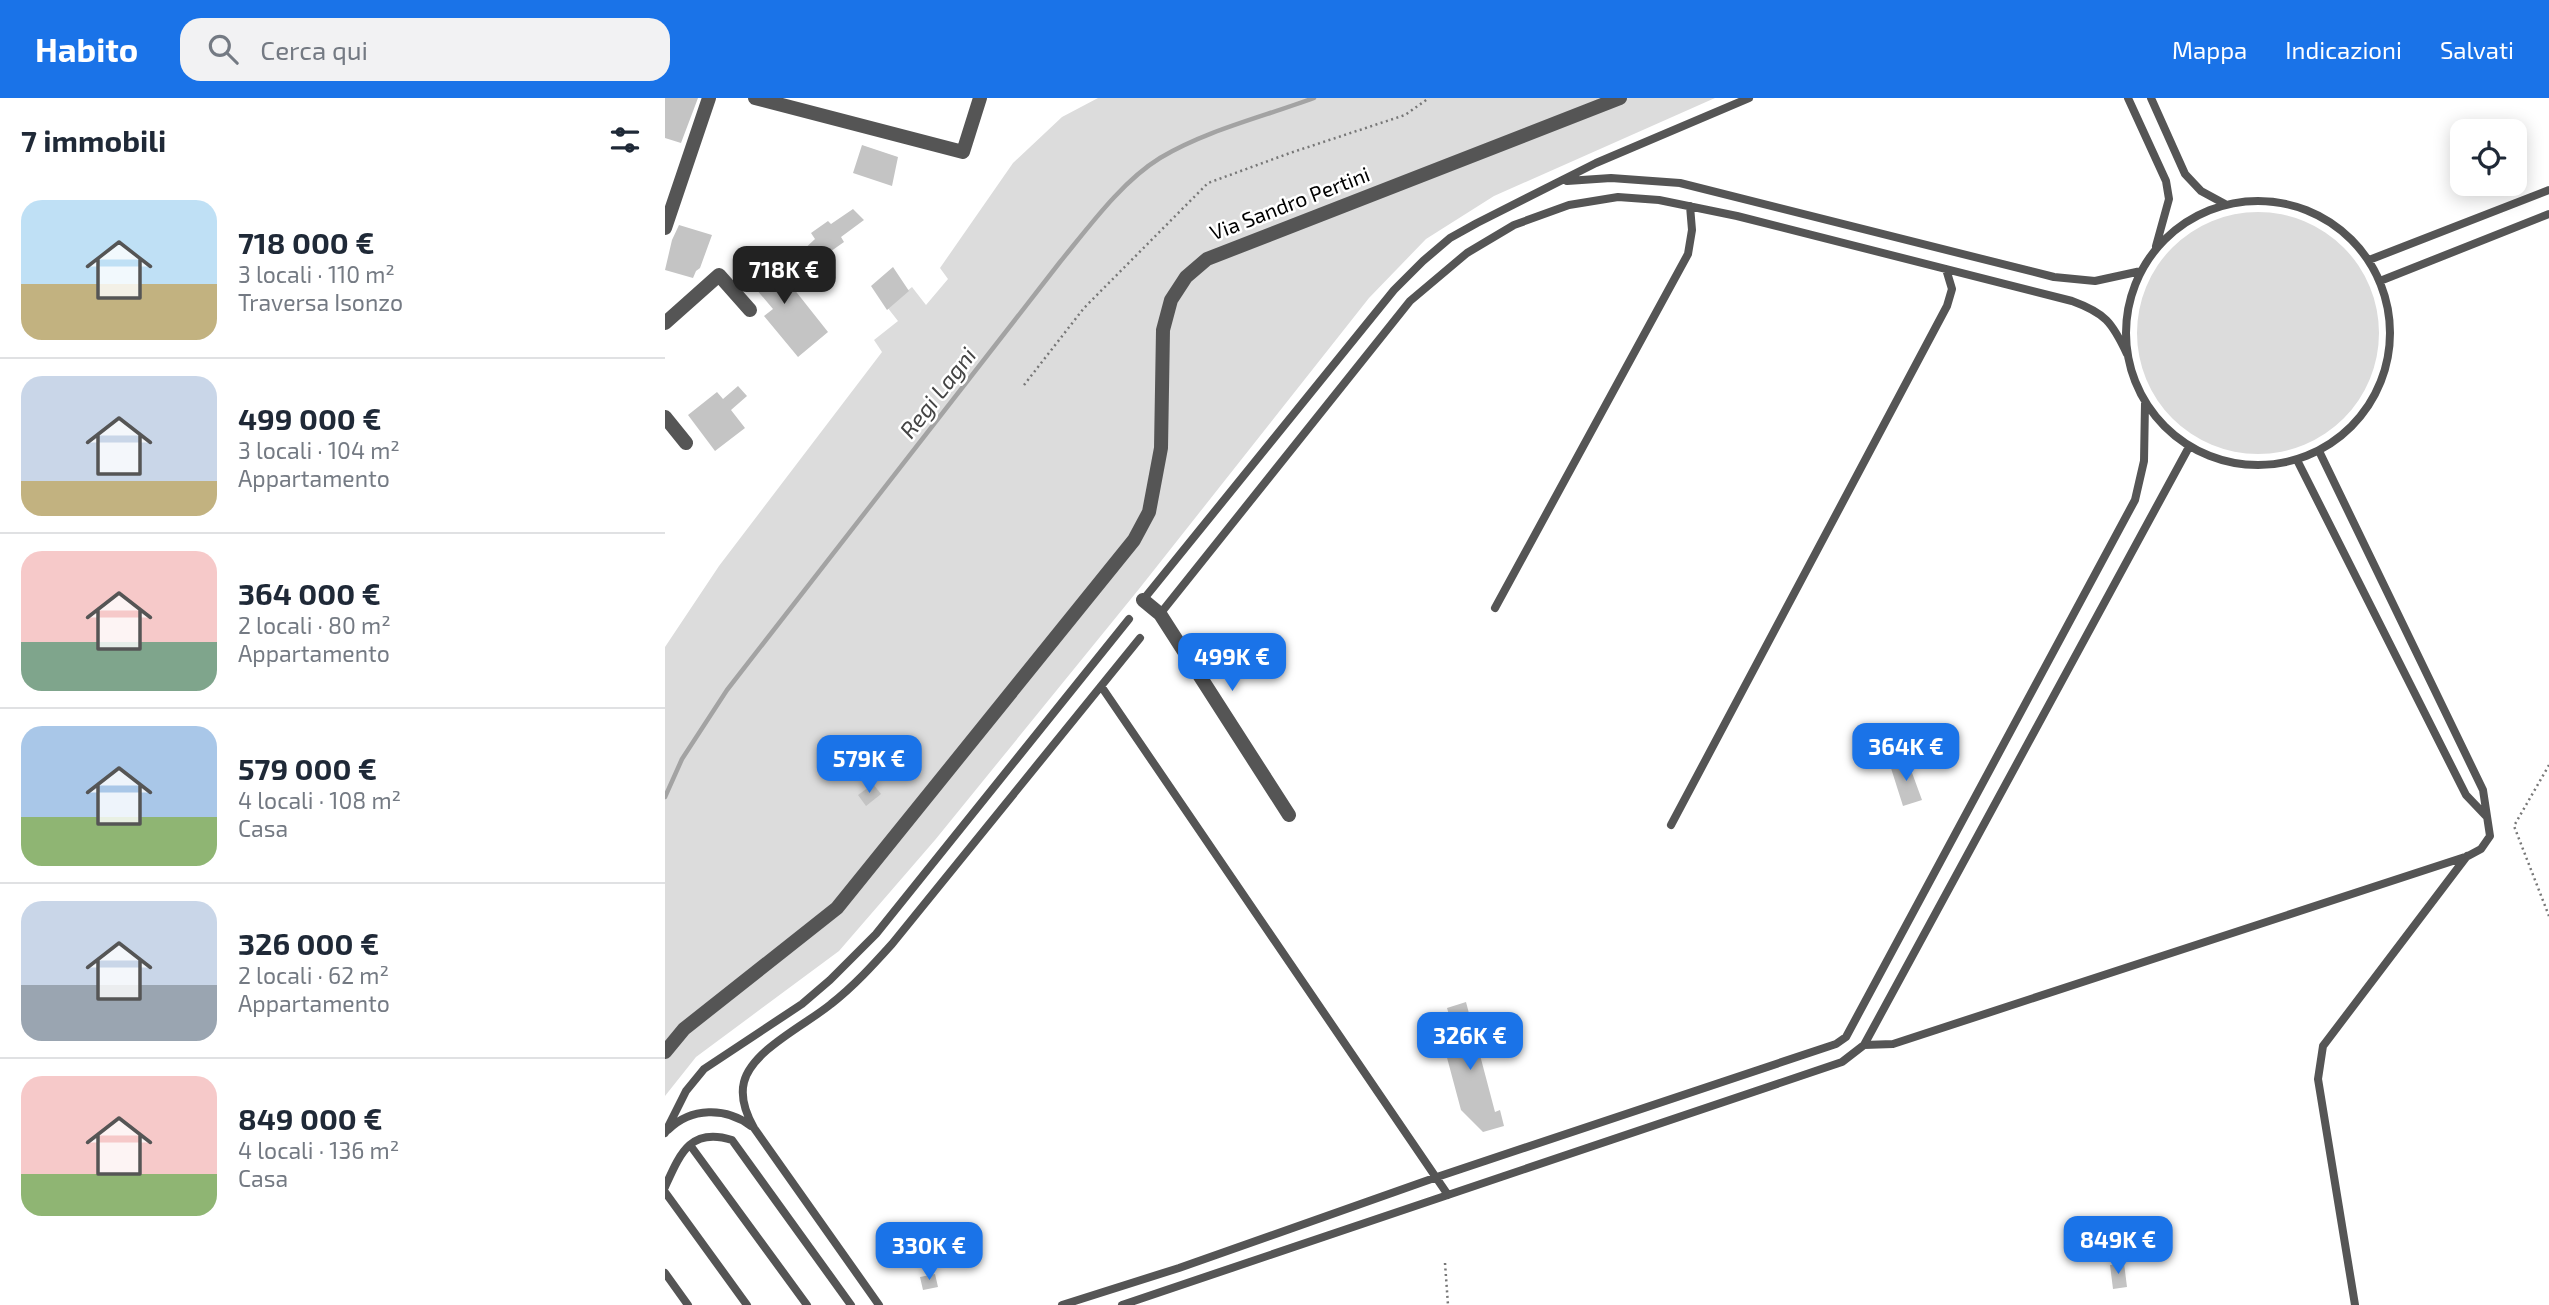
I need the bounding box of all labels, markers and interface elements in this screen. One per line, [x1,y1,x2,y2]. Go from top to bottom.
search box [180,18,670,81]
text: Habito [35,29,138,69]
icon: search [204,30,242,68]
text: Cerca qui [260,34,368,65]
text: Mappa [2172,35,2247,64]
text: Indicazioni [2285,35,2402,64]
text: Salvati [2440,35,2514,64]
map controls [2450,119,2527,196]
button: locate [2450,119,2527,196]
icon: filters [606,121,644,159]
text: 7 immobili [21,122,166,158]
street label: Via Sandro Pertini [1206,161,1373,245]
text: 718 000 € [238,224,375,260]
icon: home [77,228,161,312]
pin: 718K € [727,246,841,306]
text: 718K € [749,255,819,283]
text: 3 locali · 110 m² [238,260,395,288]
text: Traversa Isonzo [238,288,403,316]
water label: Regi Lagni [893,341,982,443]
text: 499 000 € [238,400,382,436]
icon: home [77,404,161,488]
text: 3 locali · 104 m² [238,436,400,464]
text: Appartamento [238,464,390,492]
text: 364 000 € [238,575,381,611]
icon: home [77,579,161,663]
text: 2 locali · 80 m² [238,611,391,639]
pin: 499K € [1175,634,1289,693]
text: Appartamento [238,639,390,667]
text: 499K € [1194,642,1270,670]
pin: 364K € [1849,724,1963,783]
text: 364K € [1868,732,1944,760]
pin: 579K € [812,736,926,795]
text: 579K € [833,744,905,772]
text: 579 000 € [238,750,377,786]
icon: home [77,754,161,838]
text: 4 locali · 108 m² [238,786,401,814]
text: Casa [238,814,288,842]
text: 326 000 € [238,925,379,961]
icon: home [77,929,161,1013]
text: 2 locali · 62 m² [238,961,389,989]
text: Appartamento [238,989,390,1017]
pin: 326K € [1413,1012,1527,1072]
text: 326K € [1433,1021,1507,1049]
text: 849 000 € [238,1100,383,1136]
icon: home [77,1104,161,1188]
text: 4 locali · 136 m² [238,1136,399,1164]
text: Casa [238,1164,288,1192]
pin: 849K € [2061,1216,2175,1276]
pin: 330K € [872,1222,986,1282]
text: 849K € [2080,1225,2156,1253]
text: 330K € [892,1231,966,1259]

